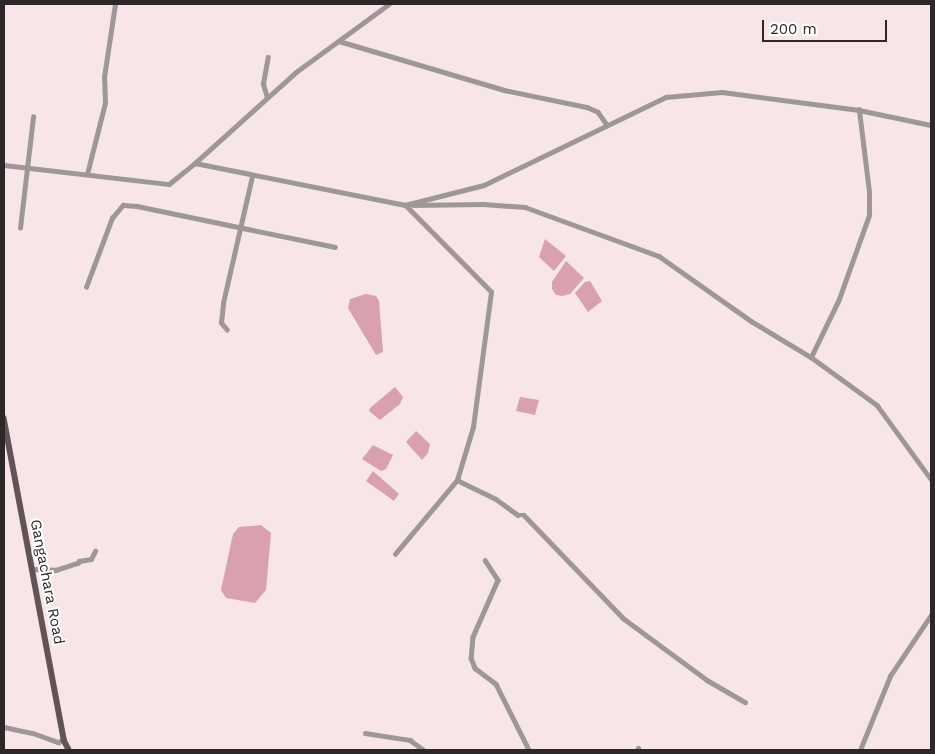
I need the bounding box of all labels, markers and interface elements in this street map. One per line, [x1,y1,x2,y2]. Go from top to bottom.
scale bar [765,10,890,42]
text: 200 m [770,20,817,38]
street label: Gangachara Road [26,518,68,646]

